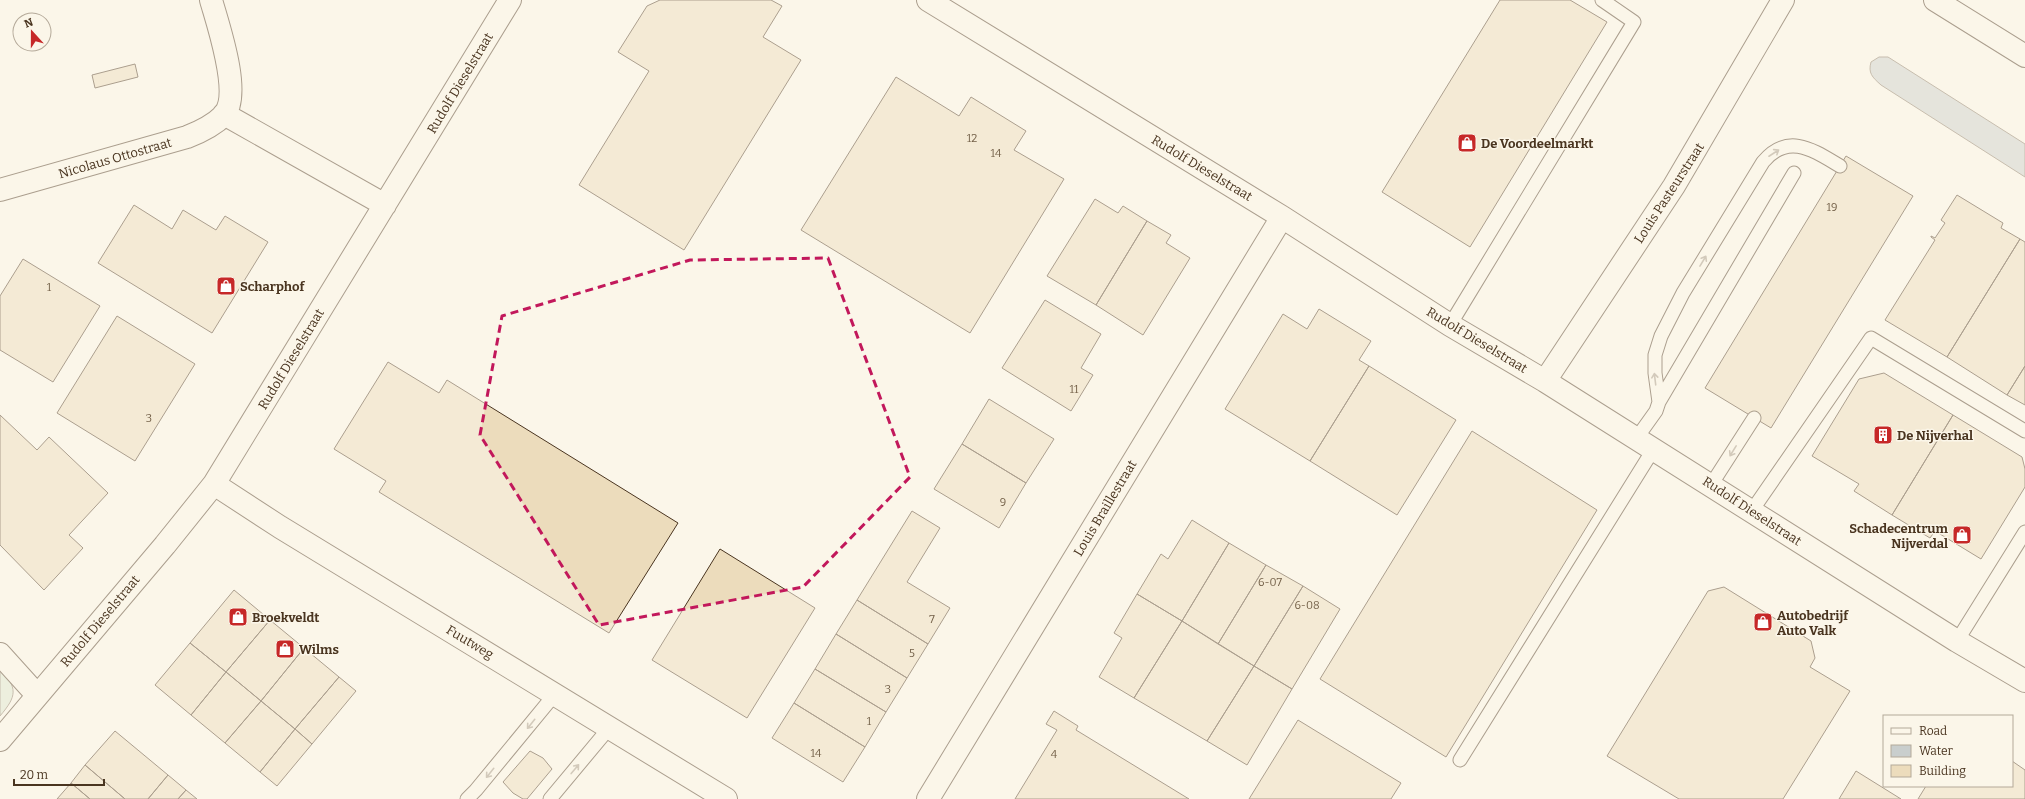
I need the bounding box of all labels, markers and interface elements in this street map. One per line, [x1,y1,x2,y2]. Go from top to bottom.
north arrow [12,12,52,52]
text: N [22,15,35,31]
street label: Rudolf Dieselstraat [424,30,496,136]
house number: 12 [967,132,977,145]
street label: Rudolf Dieselstraat [1149,132,1255,204]
shop icon: De Voordeelmarkt [1456,132,1478,154]
street label: Nicolaus Ottostraat [57,135,174,181]
place label: De Voordeelmarkt [1481,136,1593,151]
street label: Louis Pasteurstraat [1631,140,1707,246]
house number: 14 [991,147,1002,160]
one-way arrow [1768,149,1779,157]
house number: 19 [1827,201,1837,214]
one-way arrow [1699,256,1707,267]
shop icon: Scharphof [215,275,237,297]
place label: Scharphof [240,279,306,294]
house number: 1 [47,281,52,294]
street label: Rudolf Dieselstraat [1424,304,1530,376]
street label: Rudolf Dieselstraat [255,306,327,412]
one-way arrow [1652,373,1659,386]
house number: 11 [1070,383,1079,396]
house number: 3 [146,412,152,425]
building icon: De Nijverhal [1872,424,1894,446]
place label: De Nijverhal [1897,428,1973,444]
one-way arrow [1729,445,1737,456]
street label: Louis Braillestraat [1070,457,1140,559]
street label: Rudolf Dieselstraat [1700,473,1804,549]
house number: 9 [1000,496,1006,509]
place label: Schadecentrum Nijverdal [1849,521,1949,552]
shop icon: Schadecentrum Nijverdal [1951,524,1973,546]
street label: Rudolf Dieselstraat [57,572,143,670]
house number: 6-07 [1258,576,1283,589]
house number: 6-08 [1294,599,1320,612]
shop icon: Broekveldt [227,606,249,628]
place label: Autobedrijf Auto Valk [1777,608,1849,638]
place label: Broekveldt [252,610,319,625]
shop icon: Autobedrijf Auto Valk [1752,611,1774,633]
house number: 7 [929,613,935,626]
street label: Fuutweg [444,622,496,662]
shop icon: Wilms [274,638,296,660]
place label: Wilms [299,642,339,657]
house number: 5 [909,647,915,660]
house number: 3 [885,683,891,696]
house number: 1 [867,715,872,728]
legend [1883,715,2013,787]
one-way arrow [526,718,535,729]
text: Road [1919,724,1947,738]
text: Water [1919,744,1954,758]
house number: 14 [811,747,822,760]
house number: 4 [1051,748,1058,761]
scale bar [14,761,104,787]
one-way arrow [571,764,580,774]
text: Building [1919,764,1966,778]
one-way arrow [486,767,495,778]
text: 20 m [20,768,49,782]

